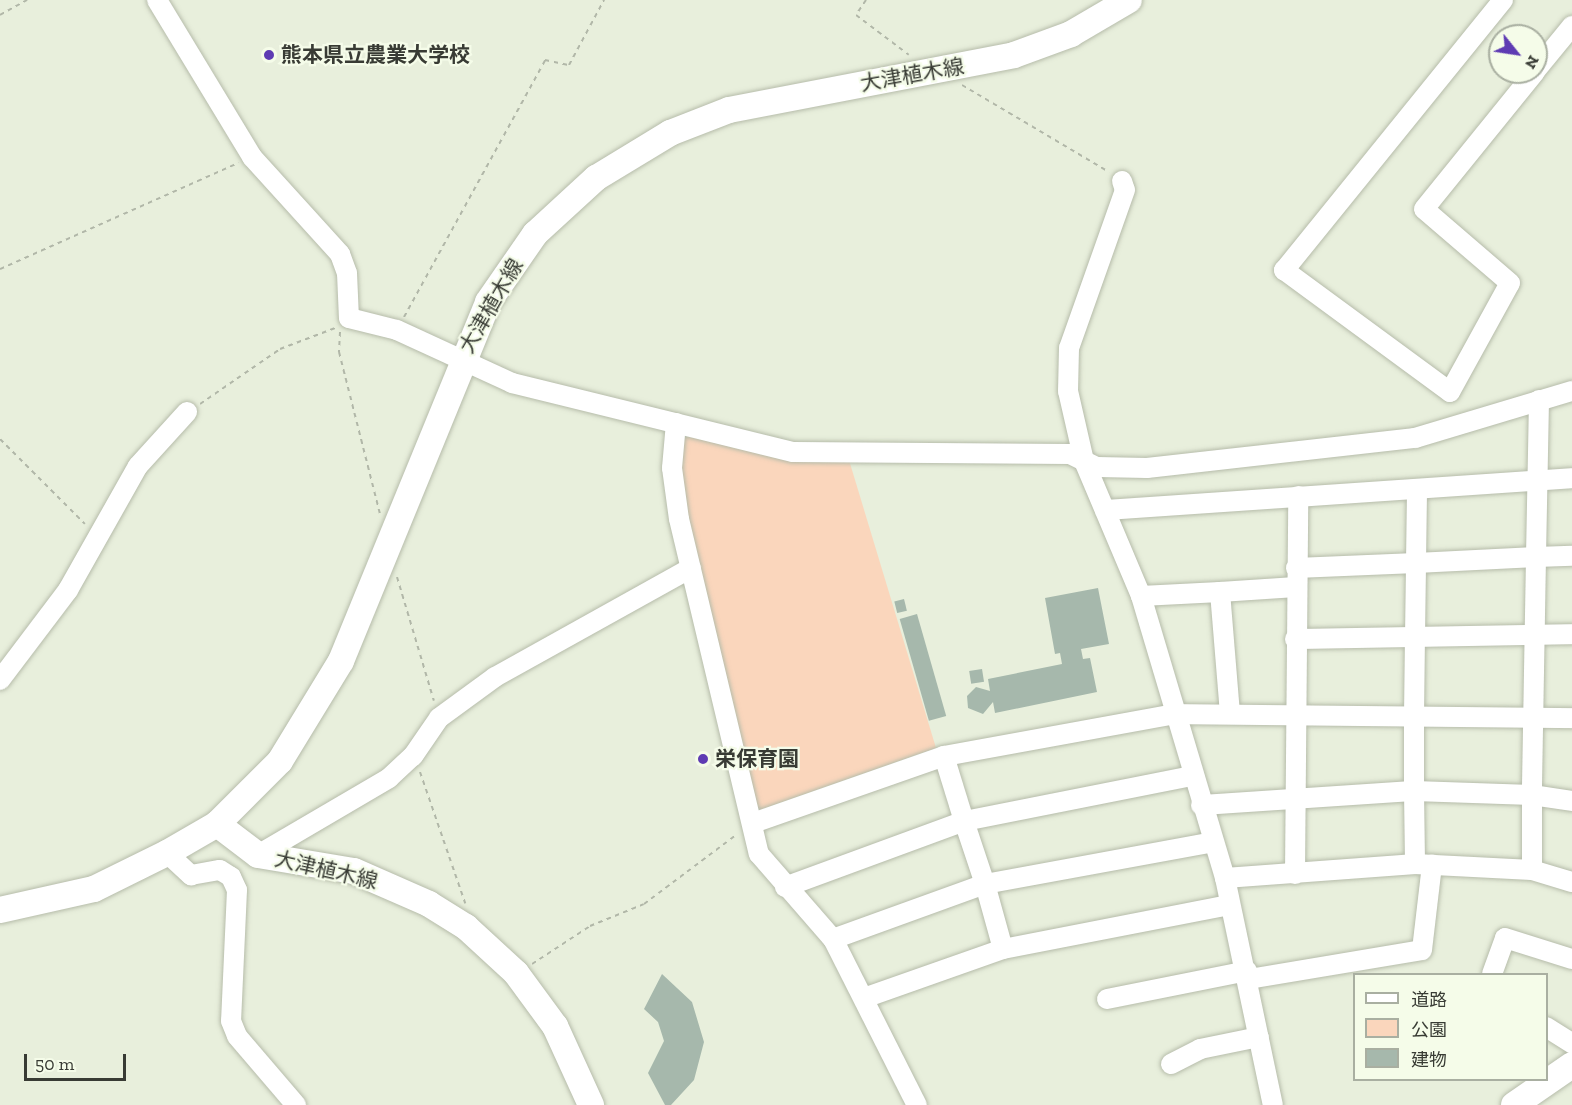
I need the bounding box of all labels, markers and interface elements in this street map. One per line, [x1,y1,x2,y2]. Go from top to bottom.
north arrow [1488,24,1548,84]
place label: 熊本県立農業大学校 [281,42,470,68]
marker: 熊本県立農業大学校 [262,48,276,62]
text: N [1521,52,1544,72]
street label: 大津植木線 [858,53,966,97]
street label: 大津植木線 [454,254,528,358]
place label: 栄保育園 [715,746,799,772]
marker: 栄保育園 [696,752,710,766]
street label: 大津植木線 [272,846,380,894]
legend [1353,973,1548,1081]
text: 道路 [1411,989,1447,1011]
text: 公園 [1411,1019,1447,1041]
scale bar [27,1042,129,1080]
text: 建物 [1411,1049,1447,1071]
text: 50 m [35,1053,74,1075]

